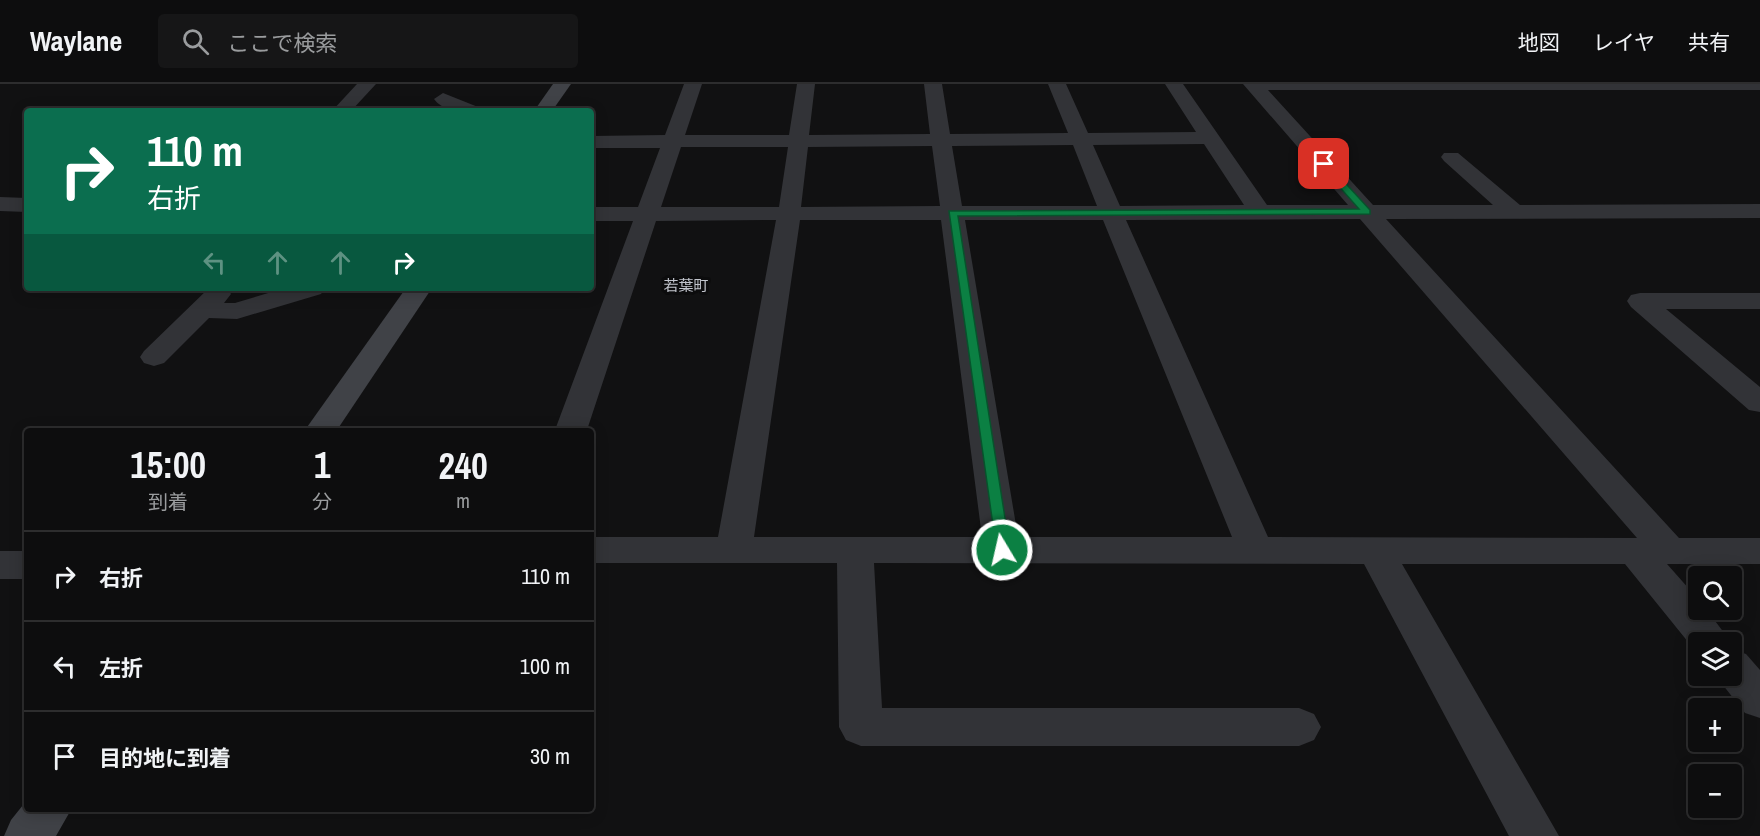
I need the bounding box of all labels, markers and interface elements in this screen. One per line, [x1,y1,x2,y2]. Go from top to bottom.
search box [158,14,578,68]
text: Waylane [30,22,122,60]
icon: search [179,25,212,58]
text: ここで検索 [227,28,337,58]
text: 地図 [1518,28,1560,57]
text: レイヤ [1593,28,1655,57]
text: 共有 [1688,28,1730,57]
text: 110 m [147,123,243,179]
icon: right [48,132,126,210]
pin [1298,138,1349,189]
icon: arrive [1307,147,1340,180]
text: 右折 [147,180,201,216]
icon: left [198,246,231,279]
icon: ahead [261,246,294,279]
icon: ahead [324,246,357,279]
icon: right [387,246,420,279]
district label: 若葉町 [663,275,709,296]
text: 15:00 [130,441,206,489]
text: 1 [314,441,330,489]
text: 240 [438,442,488,490]
text: m [456,487,470,514]
text: 到着 [148,488,188,515]
text: 分 [312,488,332,515]
position arrow [970,518,1034,582]
icon: right [48,560,81,593]
text: 110 m [521,561,570,591]
text: 右折 [99,563,143,593]
map controls [1688,566,1742,818]
button: search [1688,566,1742,620]
button: layers [1688,632,1742,686]
icon: left [48,650,81,683]
text: 100 m [520,651,570,681]
text: 左折 [99,653,143,683]
button: + [1688,698,1742,752]
icon: arrive [48,740,81,773]
text: 30 m [530,741,570,771]
text: 目的地に到着 [99,743,231,773]
button: − [1688,764,1742,818]

